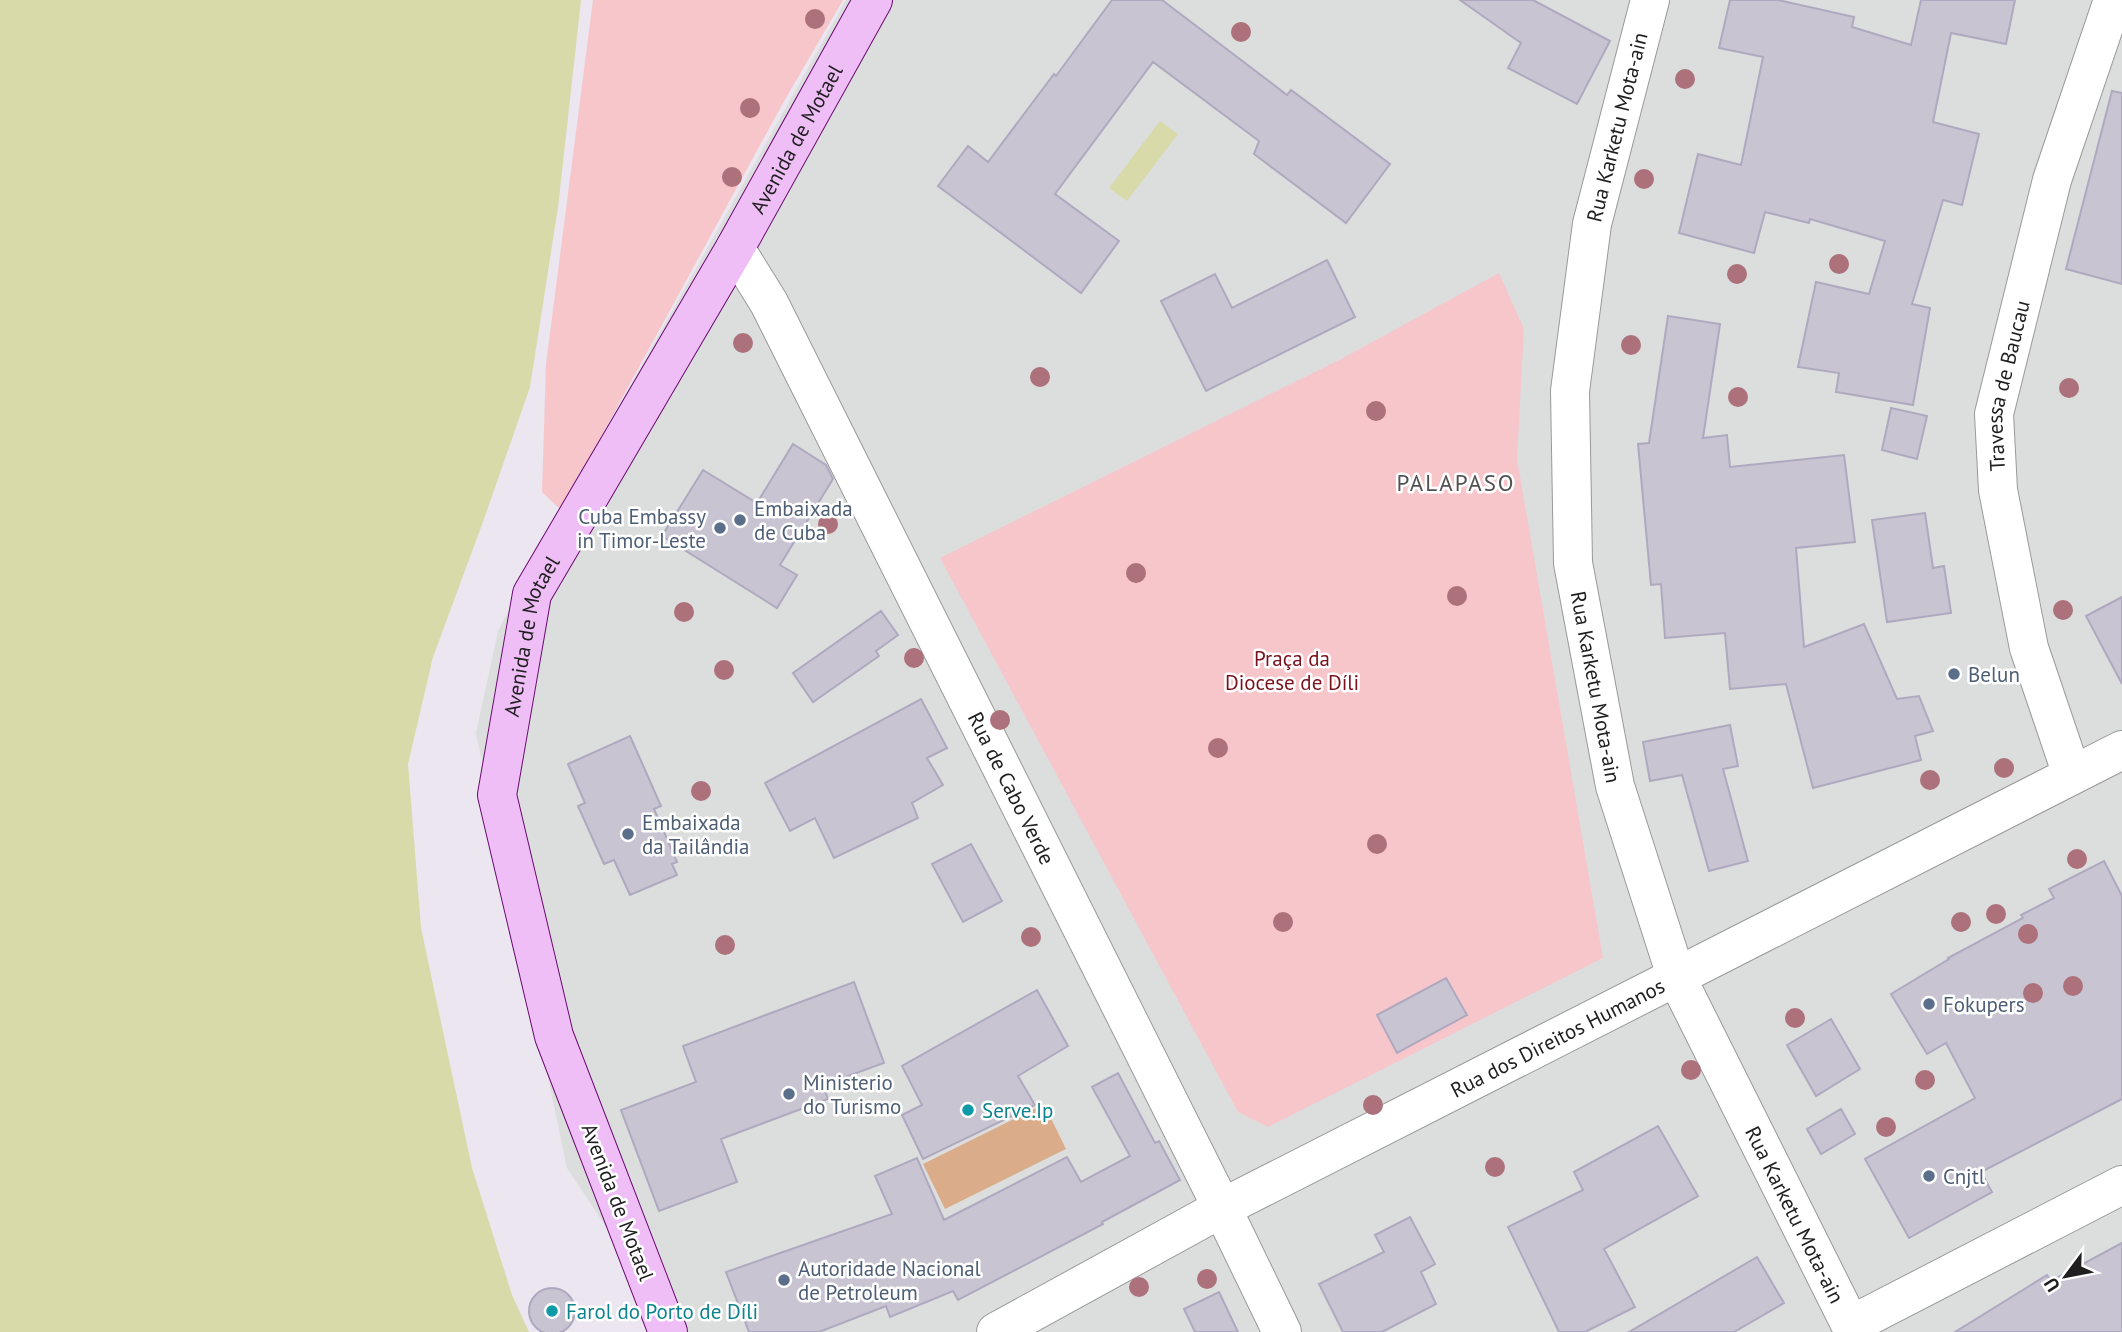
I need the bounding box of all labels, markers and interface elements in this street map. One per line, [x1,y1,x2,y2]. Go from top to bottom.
street label: Rua Karketu Mota-ain [1580,29,1654,225]
street label: Avenida de Motael [744,59,848,218]
street label: Travessa de Baucau [1981,297,2035,472]
district label: PALAPASO [1396,468,1516,497]
place label: Embaixada de Cuba [754,495,853,546]
place label: Cuba Embassy in Timor-Leste [577,503,706,554]
marker: Embaixada de Cuba [732,512,748,528]
marker: Cuba Embassy in Timor-Leste [712,520,728,536]
street label: Avenida de Motael [497,551,565,719]
street label: Rua Karketu Mota-ain [1565,589,1628,785]
park label: Praça da Diocese de Díli [1225,645,1359,696]
place label: Belun [1968,661,2020,688]
marker: Belun [1946,666,1962,682]
street label: Rua de Cabo Verde [962,707,1061,869]
place label: Embaixada da Tailândia [642,809,750,860]
marker: Embaixada da Tailândia [620,826,636,842]
street label: Rua dos Direitos Humanos [1446,972,1669,1103]
place label: Fokupers [1943,991,2025,1018]
marker: Fokupers [1921,996,1937,1012]
place label: Ministerio do Turismo [803,1069,901,1120]
marker: Ministerio do Turismo [781,1086,797,1102]
place label: Serve.Ip [982,1097,1053,1124]
marker: Serve.Ip [960,1102,976,1118]
street label: Avenida de Motael [576,1120,660,1284]
street label: Rua Karketu Mota-ain [1740,1121,1851,1308]
place label: Cnjtl [1943,1163,1985,1190]
marker: Cnjtl [1921,1168,1937,1184]
north arrow [2031,1241,2101,1311]
place label: Autoridade Nacional de Petroleum [798,1255,981,1306]
marker: Autoridade Nacional de Petroleum [776,1272,792,1288]
text: U [2038,1274,2065,1296]
place label: Farol do Porto de Díli [566,1298,758,1325]
marker: Farol do Porto de Díli [544,1303,560,1319]

